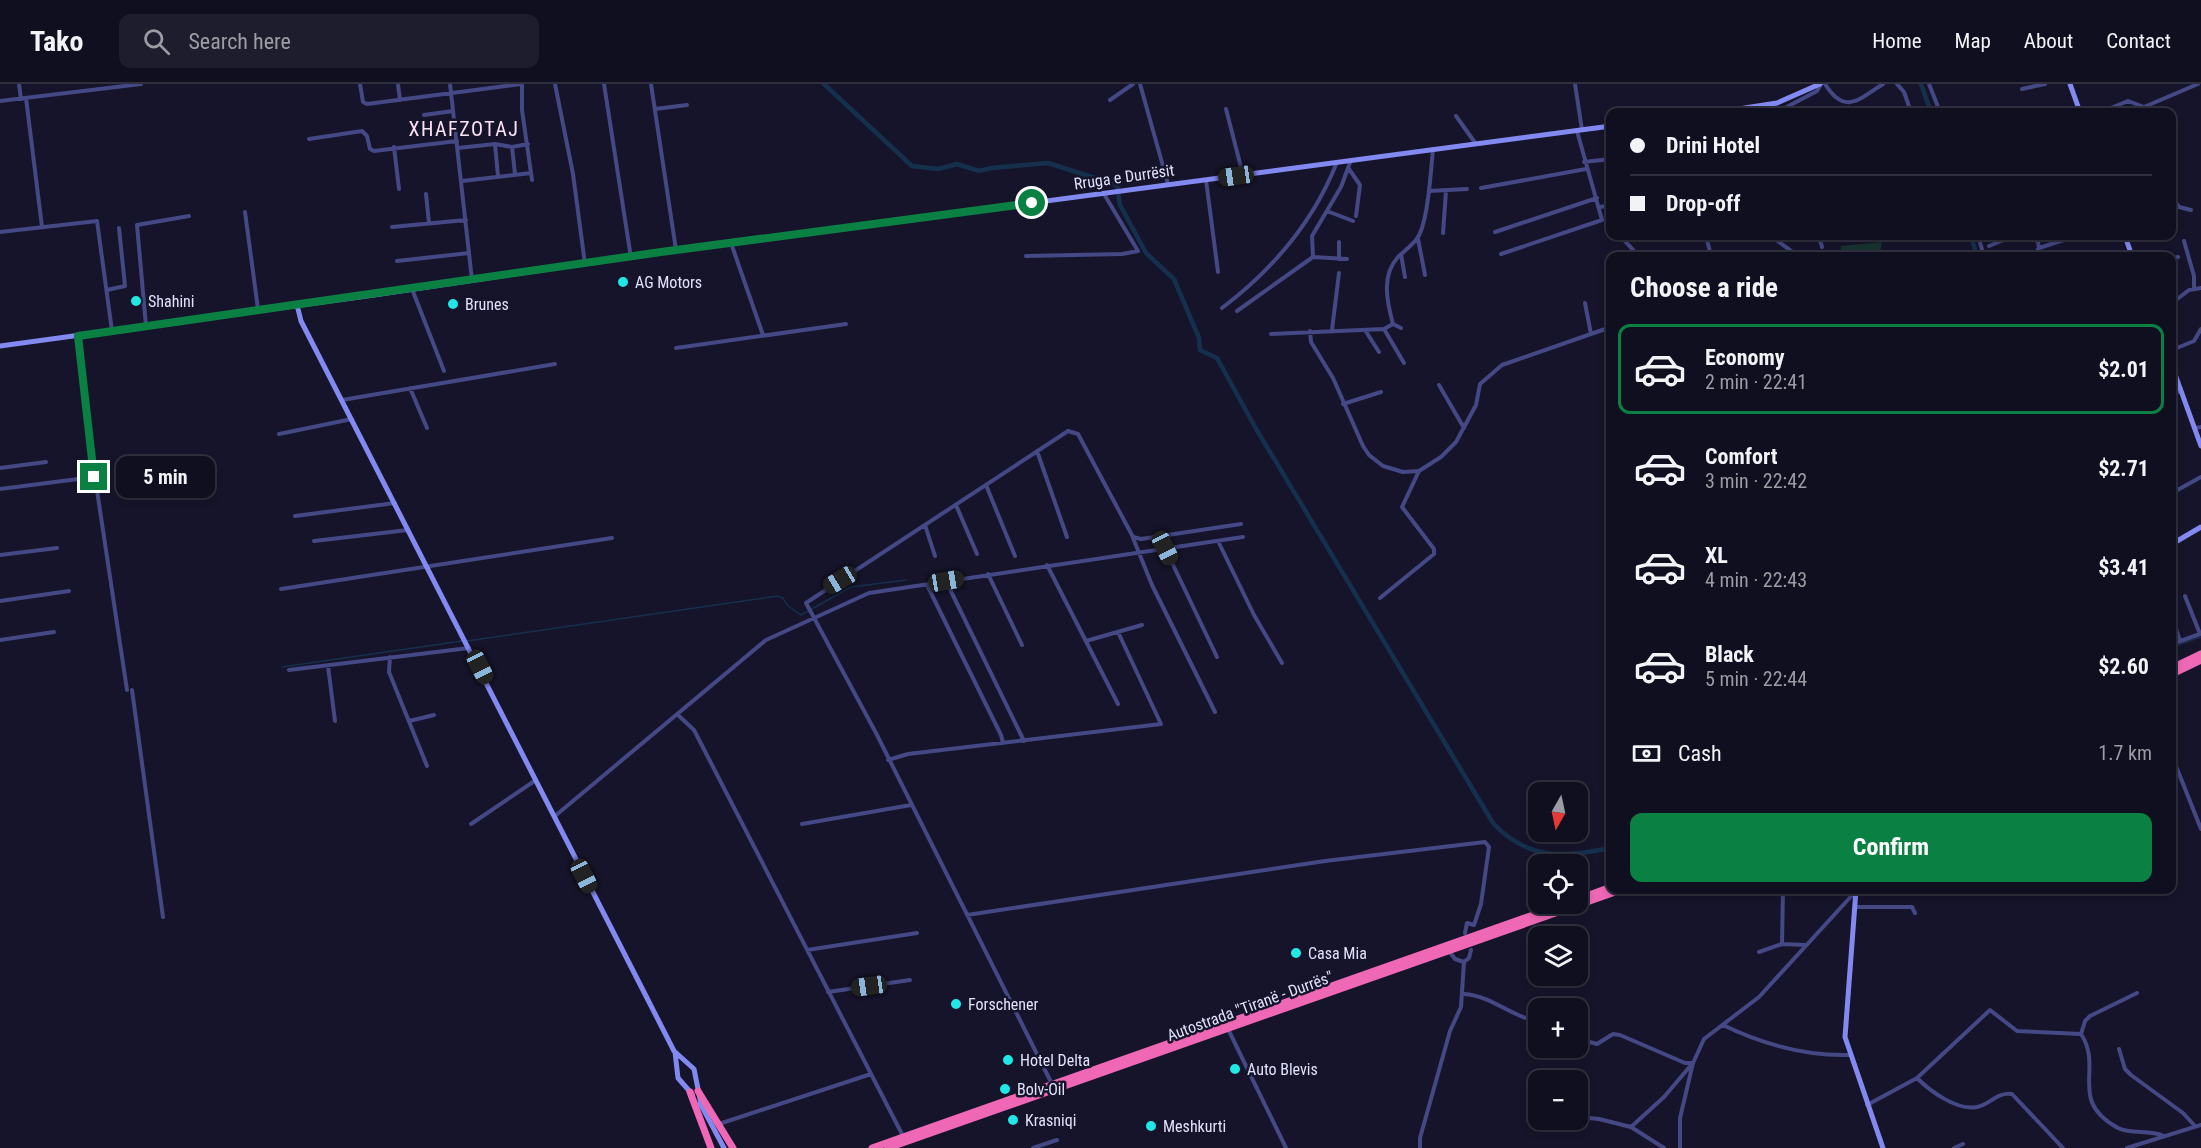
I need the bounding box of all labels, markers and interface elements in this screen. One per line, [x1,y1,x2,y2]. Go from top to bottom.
search box [119,14,539,68]
text: Tako [30,25,83,58]
icon: search [140,25,173,58]
text: Search here [188,29,291,54]
text: Home [1872,29,1922,53]
text: Map [1955,29,1991,53]
text: About [2024,29,2073,53]
text: Contact [2106,29,2171,53]
district label: XHAFZOTAJ [408,117,520,141]
text: Drini Hotel [1666,133,1760,158]
street label: Rruga e Durrësit [1073,161,1176,193]
car [1217,165,1255,187]
route start [1018,189,1045,216]
text: Drop-off [1666,191,1740,216]
text: Choose a ride [1630,272,1778,304]
place label: AG Motors [635,273,702,292]
marker: AG Motors [616,275,630,289]
place label: Shahini [148,292,195,311]
marker: Shahini [129,294,143,308]
place label: Brunes [465,295,509,314]
marker: Brunes [446,297,460,311]
icon: car [1633,342,1687,396]
text: Economy [1705,345,1785,370]
text: $2.01 [2098,357,2149,382]
text: 2 min · 22:41 [1705,370,1807,394]
icon: car [1633,441,1687,495]
text: Comfort [1705,444,1778,469]
callout: 5 min [115,456,214,498]
text: $2.71 [2098,456,2149,481]
route end [80,463,107,490]
text: 5 min [143,465,188,489]
text: 3 min · 22:42 [1705,469,1807,493]
car [1149,528,1181,568]
icon: car [1633,540,1687,594]
text: XL [1705,543,1728,568]
text: $3.41 [2098,555,2149,580]
car [820,563,860,597]
text: 4 min · 22:43 [1705,568,1807,592]
car [927,569,965,593]
icon: car [1633,639,1687,693]
text: Black [1705,642,1754,667]
car [464,647,496,687]
text: $2.60 [2098,654,2149,679]
text: 5 min · 22:44 [1705,667,1807,691]
icon: cash [1630,737,1663,770]
text: Cash [1678,741,1722,766]
text: 1.7 km [2098,741,2152,765]
north arrow [1528,782,1588,842]
map controls [1528,782,1588,1130]
button: Confirm [1630,813,2152,882]
button: locate [1528,854,1588,914]
car [568,856,600,896]
button: layers [1528,926,1588,986]
place label: Casa Mia [1308,944,1367,963]
marker: Casa Mia [1289,946,1303,960]
street label: Autostrada "Tiranë - Durrës" [1164,967,1336,1045]
car [850,975,888,997]
place label: Forschener [968,995,1039,1014]
marker: Forschener [949,997,963,1011]
button: + [1528,998,1588,1058]
place label: Hotel Delta [1020,1051,1090,1070]
marker: Hotel Delta [1001,1053,1015,1067]
place label: Auto Blevis [1247,1060,1318,1079]
marker: Auto Blevis [1228,1062,1242,1076]
button: − [1528,1070,1588,1130]
place label: Bolv-Oil [1017,1080,1065,1099]
marker: Bolv-Oil [998,1082,1012,1096]
place label: Krasniqi [1025,1111,1076,1130]
marker: Krasniqi [1006,1113,1020,1127]
place label: Meshkurti [1163,1117,1226,1136]
marker: Meshkurti [1144,1119,1158,1133]

